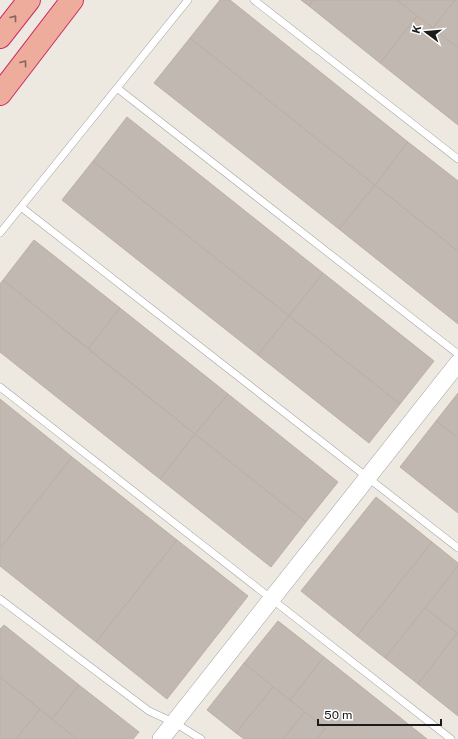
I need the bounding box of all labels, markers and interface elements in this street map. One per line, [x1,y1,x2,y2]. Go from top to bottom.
north arrow [406,12,446,52]
one-way arrow [10,16,17,23]
text: K [410,24,423,35]
one-way arrow [19,60,26,67]
scale bar [318,701,441,727]
text: 50 m [324,708,352,722]

